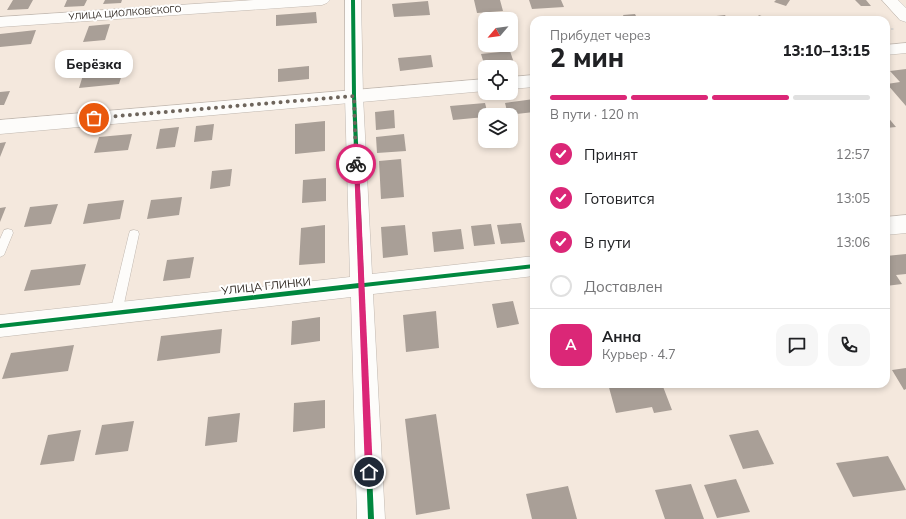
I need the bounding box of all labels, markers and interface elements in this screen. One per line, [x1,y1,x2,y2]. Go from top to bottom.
street label: УЛИЦА ЦИОЛКОВСКОГО [67,3,182,22]
north arrow [478,12,518,52]
map controls [478,12,518,148]
text: Прибудет через [550,27,651,43]
text: 2 мин [550,41,624,74]
text: 13:10–13:15 [783,41,870,60]
callout: Берёзка [55,50,133,78]
text: Берёзка [66,56,122,72]
button: locate [478,60,518,100]
pin [77,101,111,135]
text: В пути · 120 m [550,106,639,122]
icon: bag [83,107,105,129]
button: layers [478,108,518,148]
icon: check [550,143,572,165]
courier [336,144,376,184]
text: Принят [584,145,638,164]
text: 12:57 [836,146,870,162]
icon: bike [345,153,367,175]
icon: check [550,187,572,209]
text: Готовится [584,189,655,208]
text: 13:05 [836,190,870,206]
icon: check [550,231,572,253]
text: В пути [584,233,631,252]
text: 13:06 [836,234,870,250]
street label: УЛИЦА ГЛИНКИ [220,274,311,298]
text: Доставлен [584,277,663,296]
button: chat [776,324,818,366]
button: phone [828,324,870,366]
text: Анна [602,327,641,346]
text: А [565,335,577,354]
text: Курьер · 4.7 [602,346,676,362]
pin [352,455,386,489]
icon: home [358,461,380,483]

